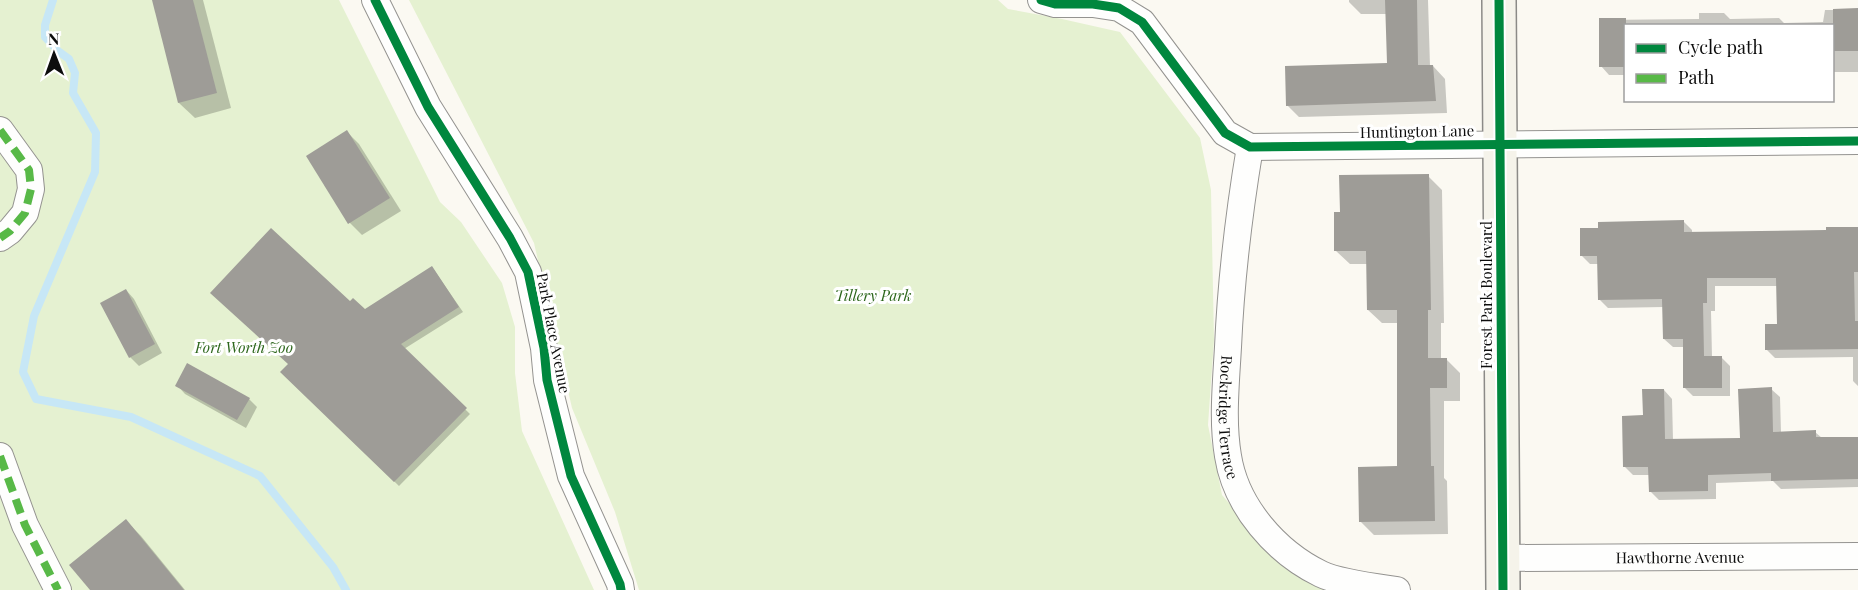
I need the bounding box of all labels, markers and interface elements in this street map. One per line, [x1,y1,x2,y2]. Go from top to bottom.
north arrow [24,24,84,84]
legend [1624,24,1834,102]
text: N [48,28,60,49]
text: Cycle path [1678,35,1763,59]
text: Path [1678,65,1715,89]
street label: Huntington Lane [1360,120,1474,142]
street label: Forest Park Boulevard [1476,221,1496,369]
street label: Park Place Avenue [533,271,575,395]
park label: Tillery Park [835,285,912,305]
park label: Fort Worth Zoo [194,337,293,357]
street label: Rockridge Terrace [1215,355,1243,482]
street label: Hawthorne Avenue [1616,547,1744,567]

